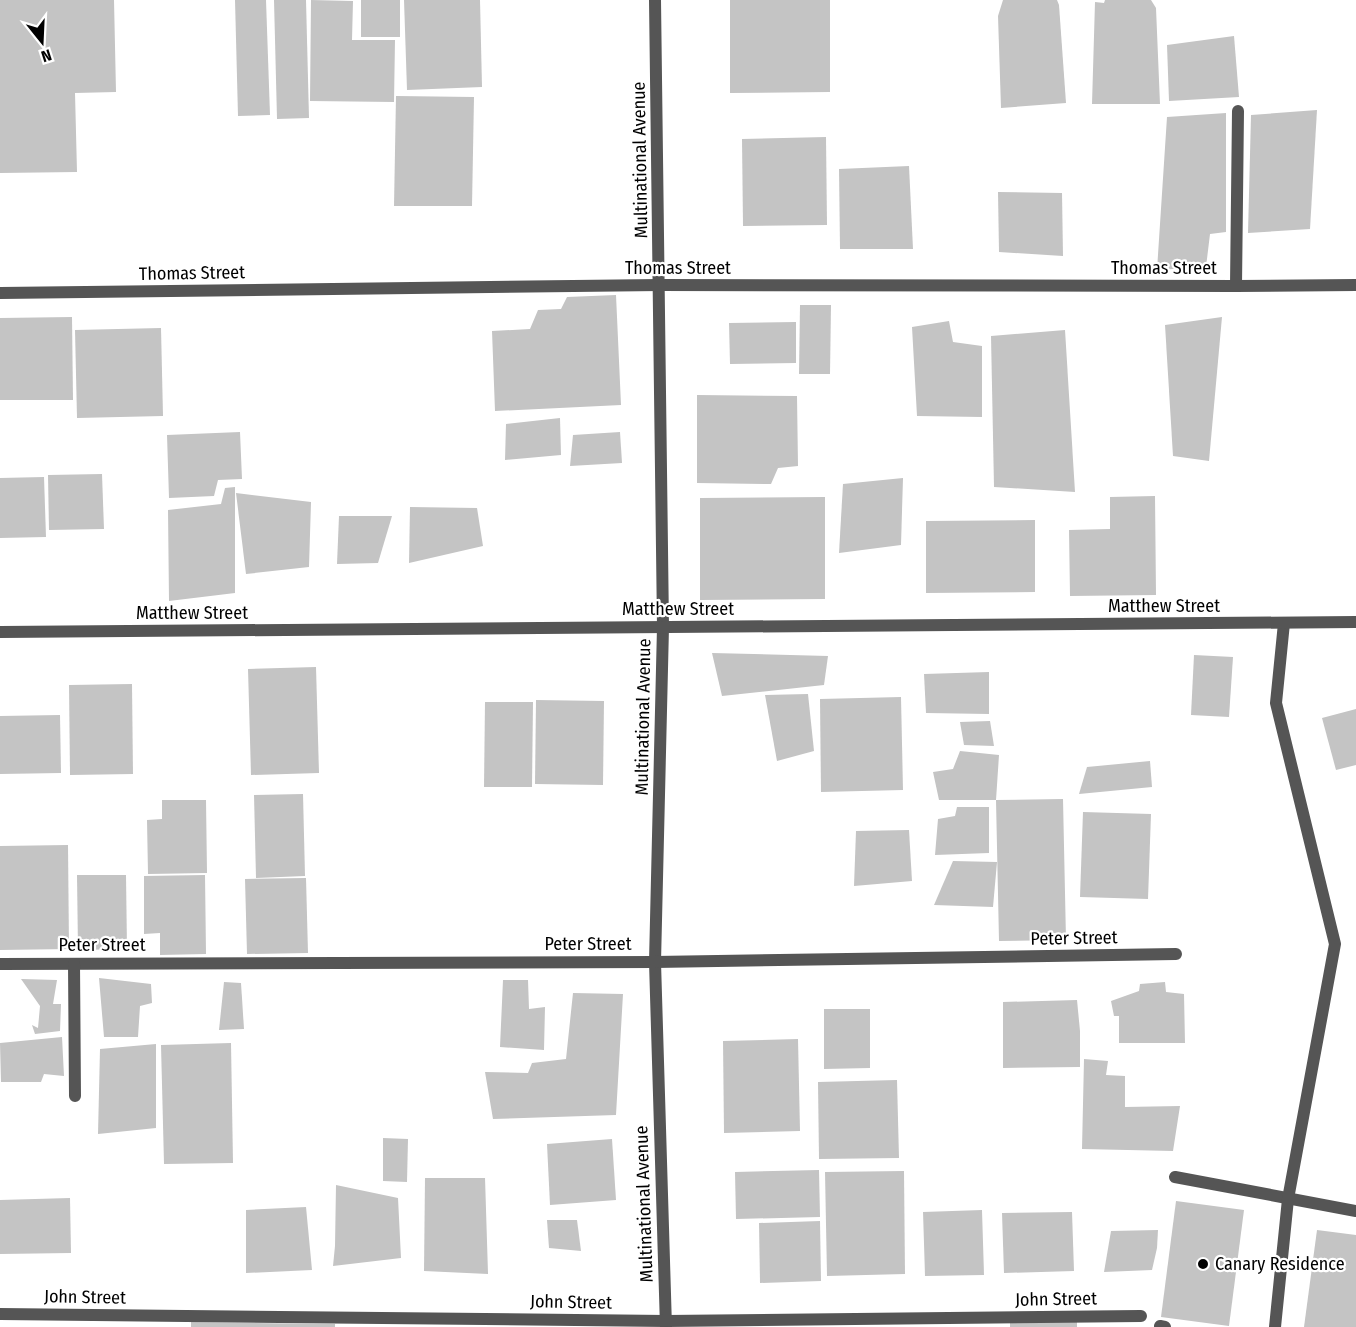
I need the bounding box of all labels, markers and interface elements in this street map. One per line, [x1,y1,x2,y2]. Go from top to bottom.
north arrow [12,12,72,72]
text: N [39,45,54,66]
street label: Multinational Avenue [628,81,652,239]
street label: Thomas Street [625,257,731,279]
street label: Thomas Street [1111,257,1217,279]
street label: Thomas Street [139,261,245,285]
street label: Matthew Street [1108,595,1220,617]
street label: Matthew Street [622,598,734,620]
street label: Matthew Street [136,602,248,624]
street label: Multinational Avenue [631,638,655,796]
street label: Peter Street [1030,926,1118,950]
street label: Peter Street [544,933,632,955]
street label: Peter Street [58,934,146,956]
street label: Multinational Avenue [630,1125,658,1283]
place label: Canary Residence [1215,1253,1345,1275]
marker: Canary Residence [1196,1257,1210,1271]
street label: John Street [44,1285,126,1309]
street label: John Street [1015,1287,1097,1311]
street label: John Street [530,1290,612,1314]

